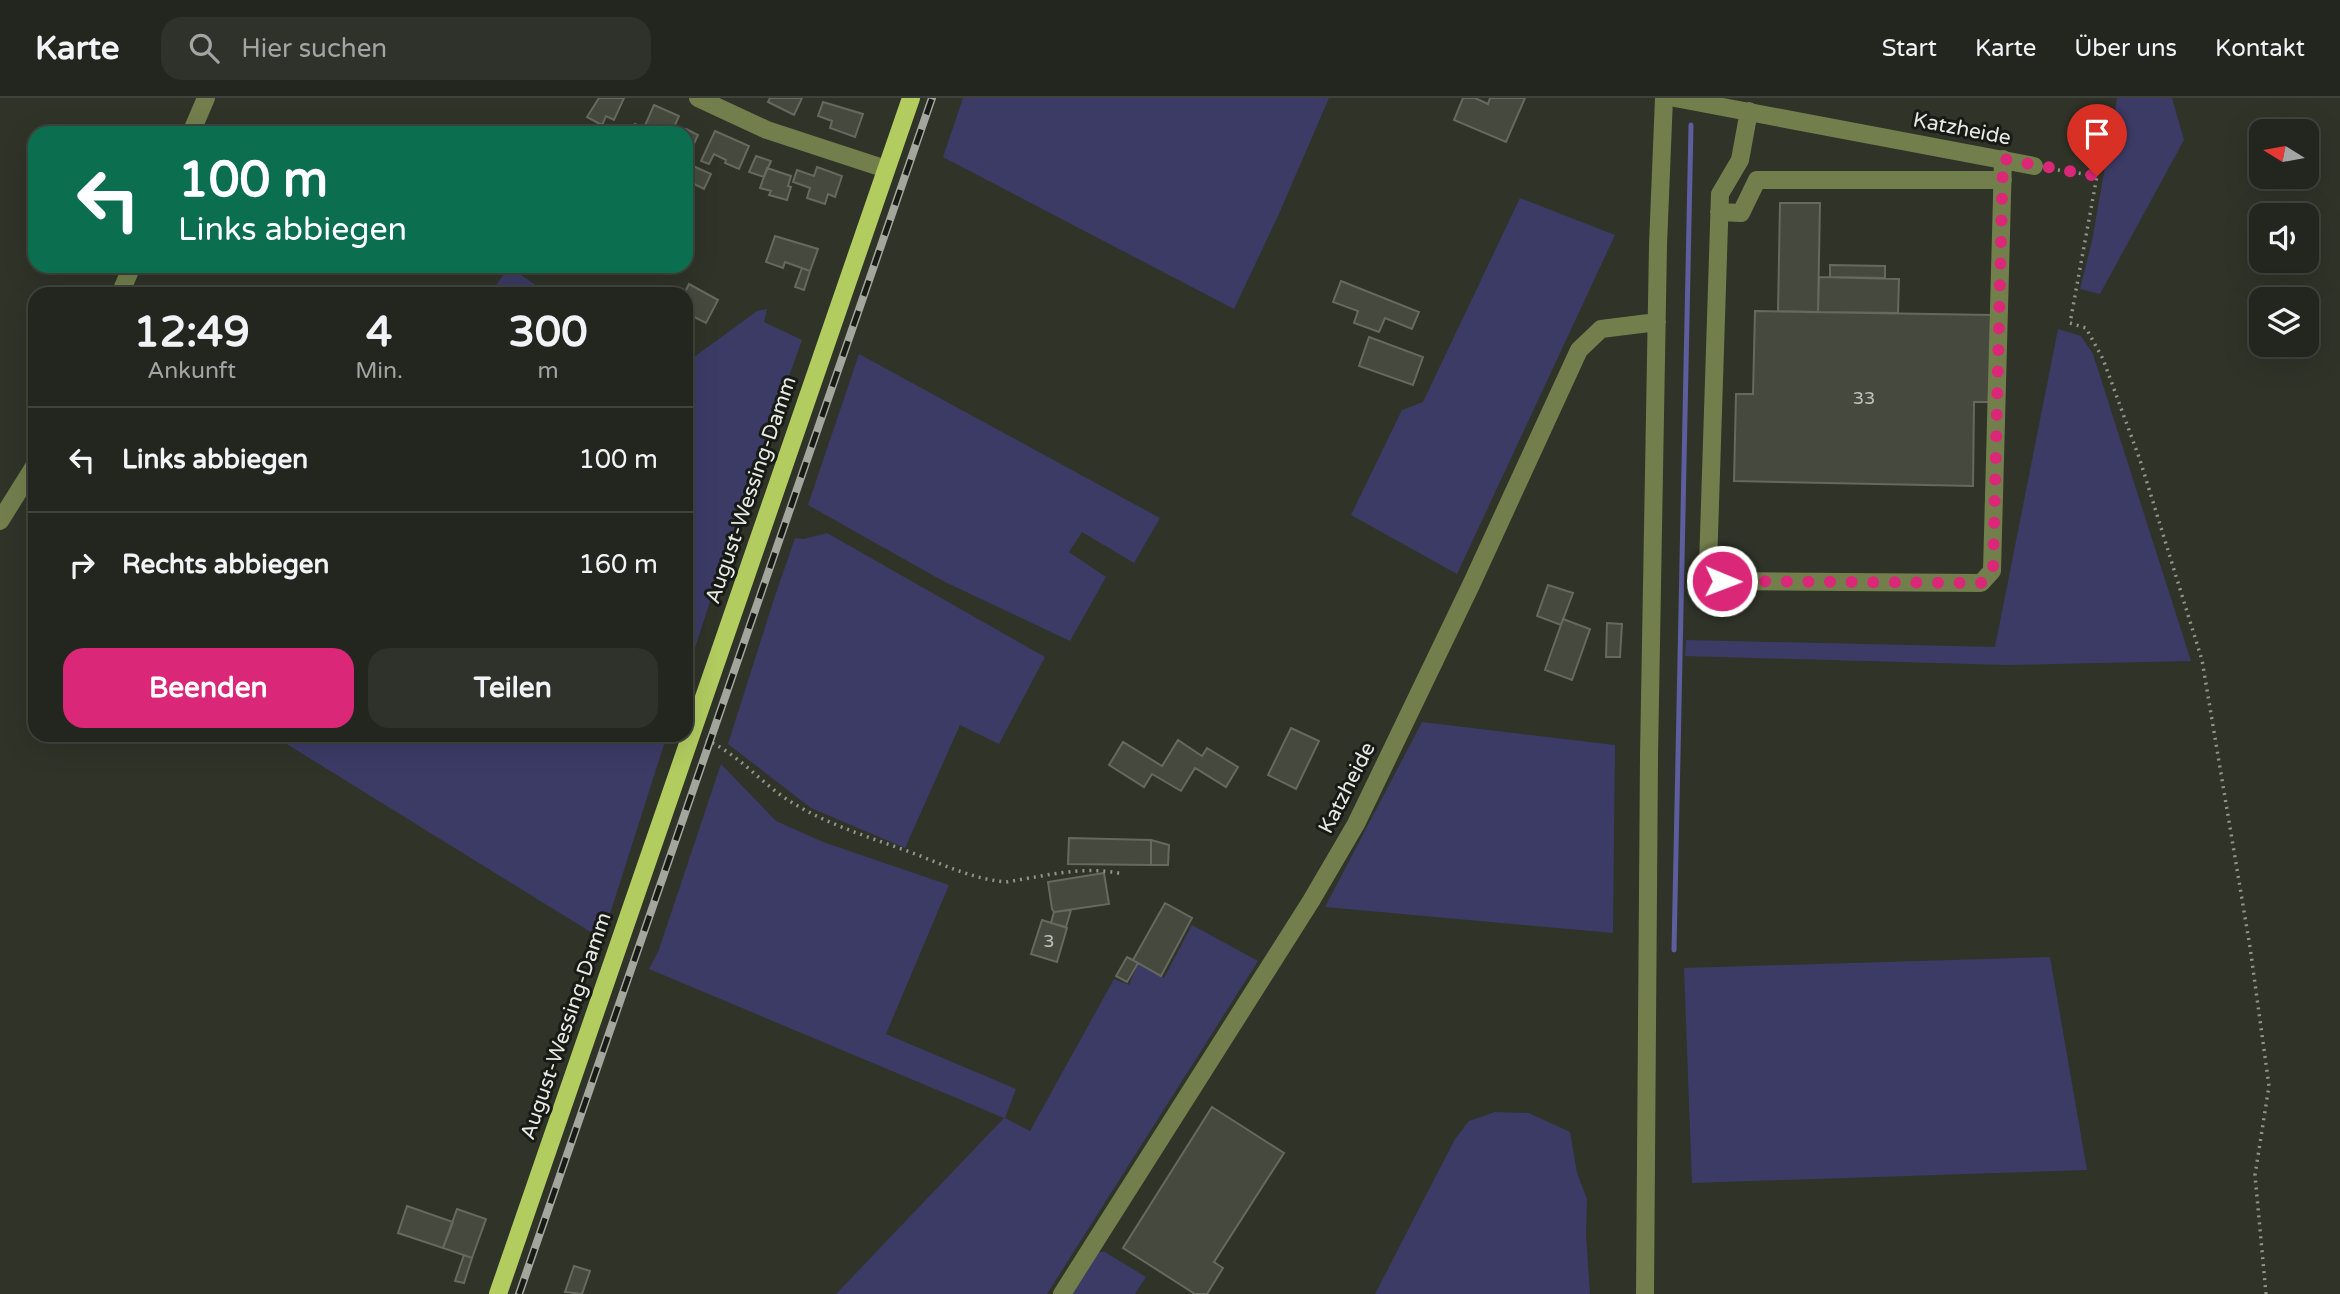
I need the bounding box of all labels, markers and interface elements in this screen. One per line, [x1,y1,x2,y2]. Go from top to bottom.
search box [161,17,651,80]
text: Karte [35,29,119,68]
icon: search [185,29,223,67]
text: Hier suchen [241,33,387,64]
text: Start [1882,34,1937,63]
text: Karte [1975,34,2036,63]
text: Über uns [2074,34,2177,63]
text: Kontakt [2215,34,2305,63]
pin [2067,104,2127,176]
street label: Katzheide [1911,107,2013,151]
icon: arrive [2078,115,2116,153]
north arrow [2249,119,2319,189]
map controls [2249,119,2319,357]
text: 100 m [178,151,328,210]
icon: left [63,154,154,245]
button: sound [2249,203,2319,273]
text: Links abbiegen [178,211,407,249]
button: layers [2249,287,2319,357]
text: 12:49 [133,307,250,358]
text: 4 [366,307,392,358]
text: 300 [508,307,588,358]
text: Ankunft [147,357,236,385]
text: Min. [355,357,403,385]
text: m [537,357,559,385]
street label: August-Wessing-Damm [700,373,802,607]
house number: 33 [1853,387,1875,409]
icon: left [63,441,101,479]
text: Links abbiegen [122,444,308,475]
text: 100 m [578,444,658,475]
position arrow [1685,544,1759,618]
icon: right [63,546,101,584]
text: Rechts abbiegen [122,549,329,580]
text: 160 m [578,549,658,580]
button: Beenden [63,648,354,728]
button: Teilen [368,648,658,728]
street label: Katzheide [1313,738,1381,838]
street label: August-Wessing-Damm [515,909,617,1143]
house number: 3 [1043,930,1055,952]

